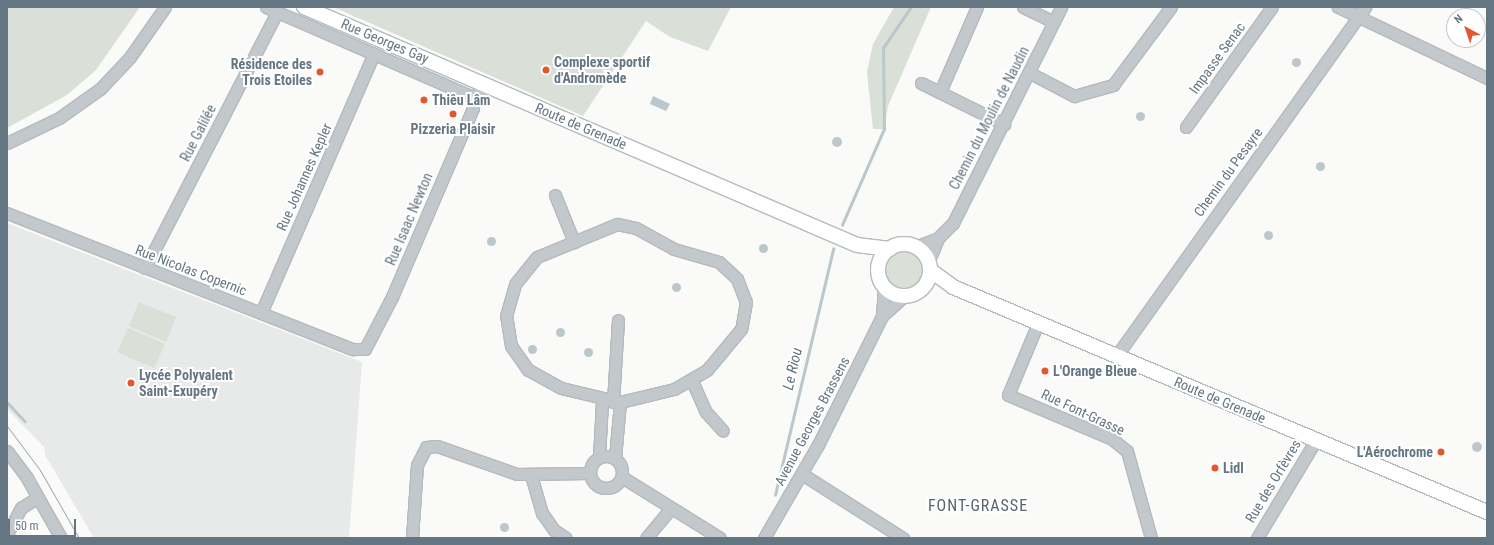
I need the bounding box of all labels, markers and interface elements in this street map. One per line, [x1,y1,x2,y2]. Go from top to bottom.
north arrow [1446,8,1486,48]
text: N [1452,12,1465,26]
street label: Rue Georges Gay [339,15,431,67]
street label: Impasse Senac [1186,19,1248,97]
street label: Chemin du Moulin de Naudin [946,44,1032,192]
place label: Complexe sportif d'Andromède [554,54,650,86]
place label: Résidence des Trois Etoiles [231,56,312,88]
marker: Complexe sportif d'Andromède [541,65,551,75]
marker: Résidence des Trois Etoiles [315,67,325,77]
place label: Thiêu Lâm [432,92,491,108]
marker: Thiêu Lâm [419,95,429,105]
street label: Route de Grenade [533,99,629,153]
street label: Rue Galilée [177,102,219,164]
marker: Pizzeria Plaisir [448,109,458,119]
street label: Rue Johannes Kepler [273,121,335,233]
place label: Pizzeria Plaisir [411,121,495,137]
street label: Chemin du Pesayre [1190,124,1266,220]
street label: Rue Isaac Newton [382,170,436,268]
street label: Rue Nicolas Copernic [133,241,249,299]
water label: Le Riou [779,346,807,392]
street label: Avenue Georges Brassens [771,354,853,488]
place label: L'Orange Bleue [1053,363,1137,379]
marker: L'Orange Bleue [1040,366,1050,376]
place label: Lycée Polyvalent Saint-Exupéry [139,367,233,400]
street label: Route de Grenade [1172,373,1268,427]
marker: Lycée Polyvalent Saint-Exupéry [126,378,136,388]
street label: Rue Font-Grasse [1039,385,1127,439]
street label: Rue des Orfèvres [1242,437,1304,525]
place label: L'Aérochrome [1357,444,1433,460]
marker: L'Aérochrome [1436,447,1446,457]
place label: Lidl [1223,460,1244,476]
marker: Lidl [1210,463,1220,473]
district label: FONT-GRASSE [928,496,1028,516]
scale bar [10,511,78,537]
text: 50 m [15,519,39,533]

